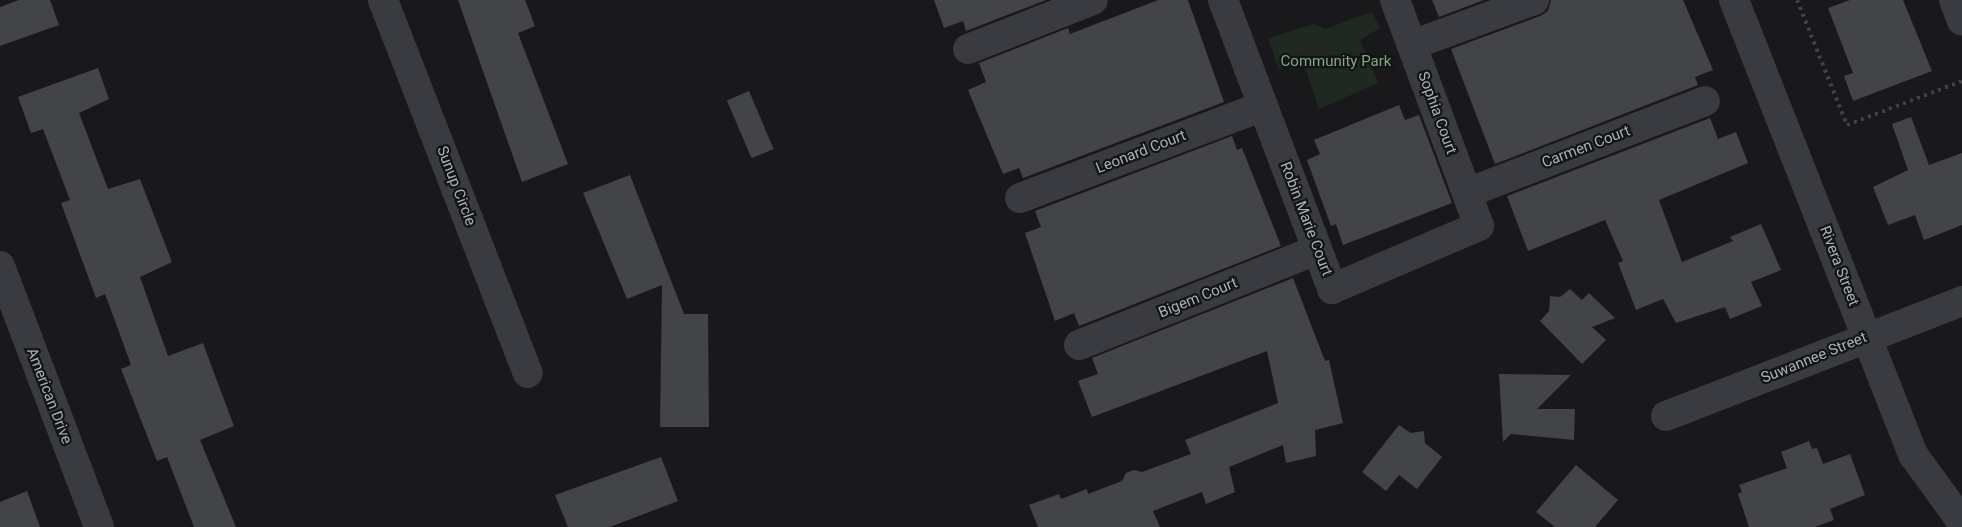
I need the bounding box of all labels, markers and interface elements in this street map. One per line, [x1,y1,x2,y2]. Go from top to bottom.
park label: Community Park [1281,53,1391,71]
street label: Sophia Court [1414,69,1460,157]
street label: Carmen Court [1539,122,1633,172]
street label: Leonard Court [1093,127,1189,177]
street label: Sunup Circle [433,144,479,228]
street label: Robin Marie Court [1276,160,1336,278]
street label: Rivera Street [1816,223,1862,309]
street label: Bigem Court [1156,274,1240,322]
street label: Suwannee Street [1759,329,1869,387]
street label: American Drive [22,345,76,447]

